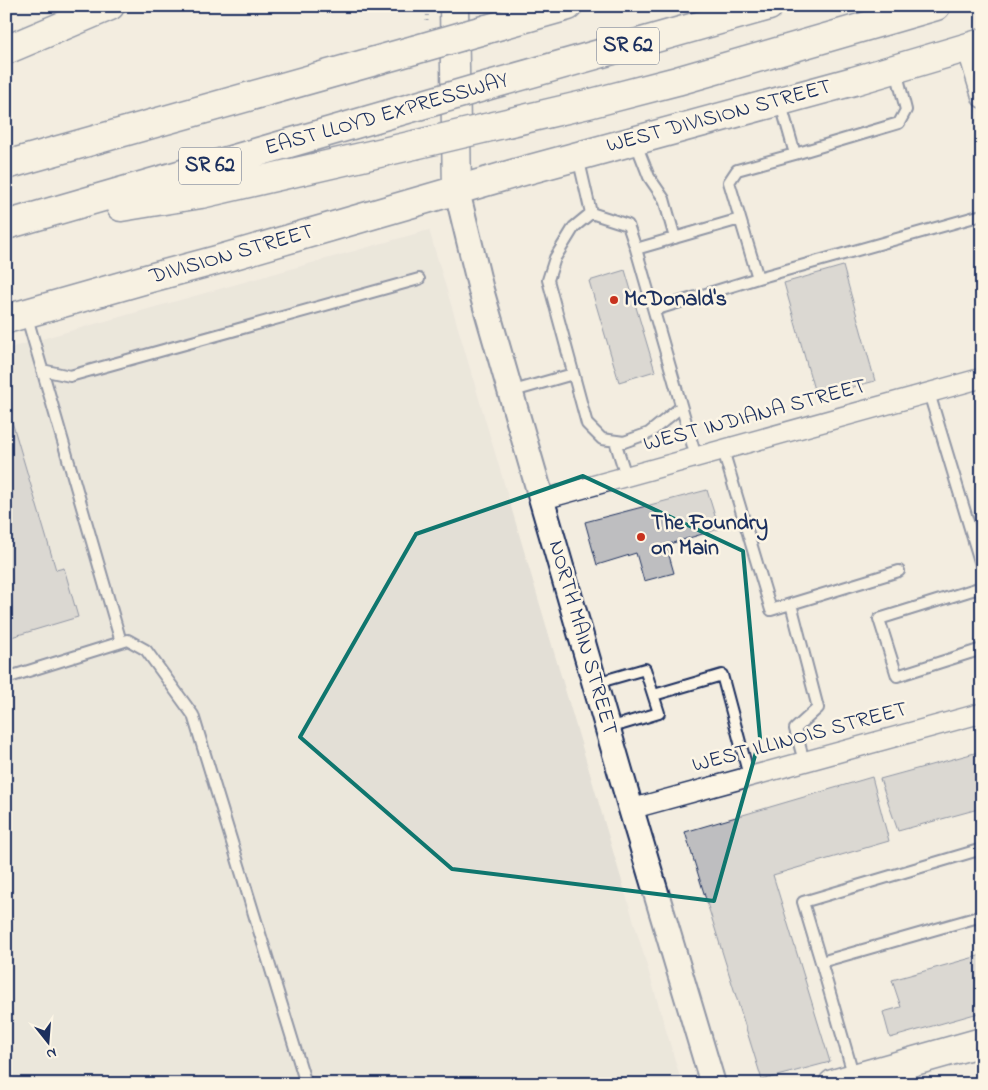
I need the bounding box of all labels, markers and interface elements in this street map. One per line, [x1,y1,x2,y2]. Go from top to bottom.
road number: SR 62 [597,27,659,64]
street label: EAST LLOYD EXPRESSWAY [262,65,512,165]
street label: WEST DIVISION STREET [603,71,835,162]
road number: SR 62 [179,148,241,185]
street label: DIVISION STREET [145,216,318,294]
place label: McDonald's [624,284,727,316]
marker: McDonald's [608,294,620,306]
street label: WEST INDIANA STREET [640,371,870,461]
place label: The Foundry on Main [651,508,768,565]
marker: The Foundry on Main [635,531,647,543]
street label: NORTH MAIN STREET [539,537,625,740]
street label: WEST ILLINOIS STREET [689,694,911,782]
north arrow [22,1018,72,1068]
text: N [44,1042,59,1064]

